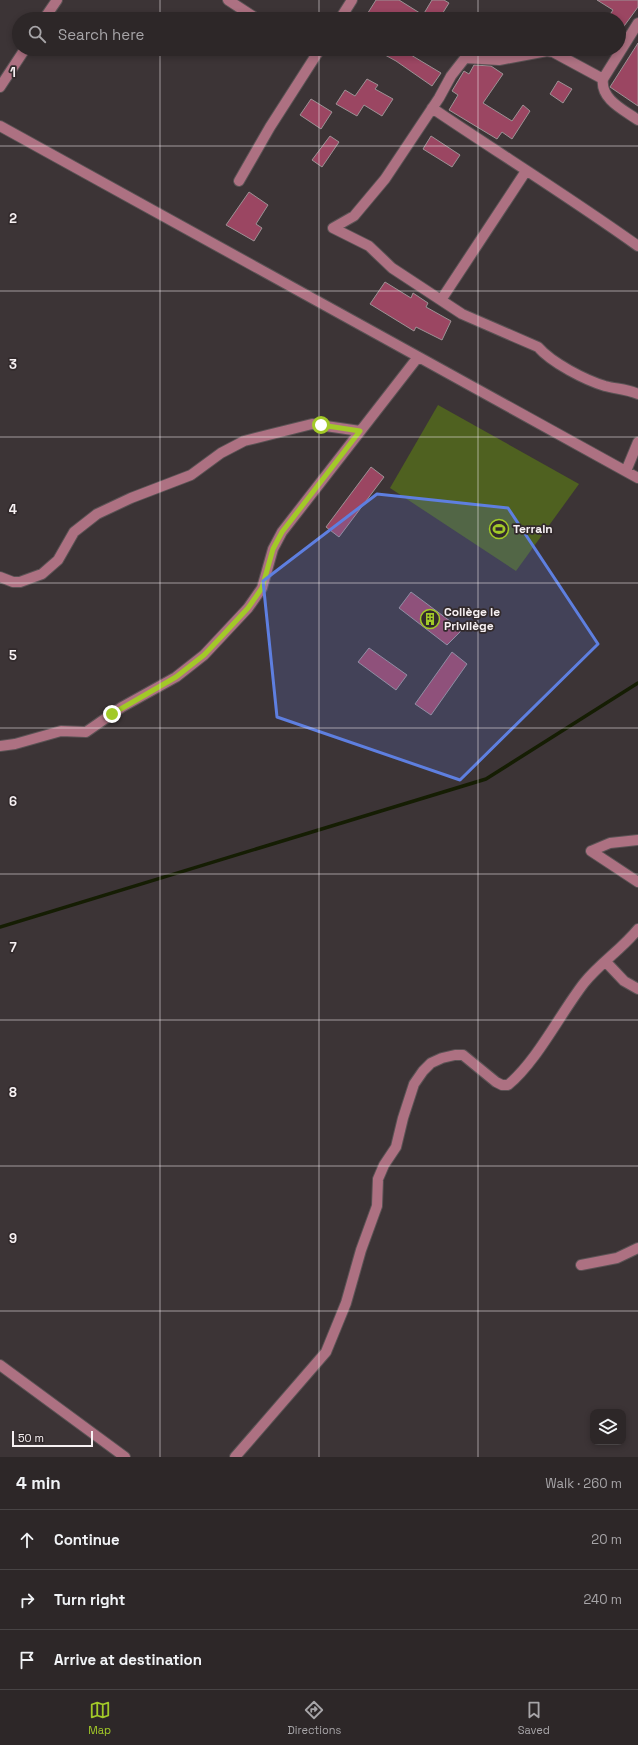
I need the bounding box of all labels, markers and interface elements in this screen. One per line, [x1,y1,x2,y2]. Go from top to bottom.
search box [12,12,626,56]
icon: search [26,23,48,45]
text: Search here [58,25,144,44]
text: 1 [10,64,16,81]
text: 2 [9,210,17,227]
text: 3 [9,356,17,373]
route start [312,416,330,434]
text: 4 [9,501,17,518]
sports icon: Terrain [488,518,510,540]
place label: Terrain [513,521,553,537]
place label: Collège le Privilège [444,604,500,634]
building icon: Collège le Privilège [419,608,441,630]
text: 5 [9,647,17,664]
route end [103,705,121,723]
text: 6 [9,793,17,810]
text: 7 [9,939,17,956]
text: 8 [9,1084,17,1101]
text: 9 [9,1230,17,1247]
map controls [590,1409,626,1445]
button: layers [590,1409,626,1445]
scale bar [12,1429,93,1448]
text: 50 m [18,1431,44,1445]
text: 4 min [16,1472,61,1494]
text: Walk · 260 m [545,1475,622,1492]
icon: ahead [16,1529,38,1551]
text: Continue [54,1530,120,1549]
text: 20 m [591,1531,622,1548]
icon: right [16,1589,38,1611]
text: Turn right [54,1590,125,1609]
text: 240 m [584,1591,622,1608]
icon: arrive [16,1649,38,1671]
text: Arrive at destination [54,1650,202,1669]
tab: Map [88,1699,111,1737]
tab: Directions [287,1699,341,1737]
tab: Saved [518,1699,550,1737]

